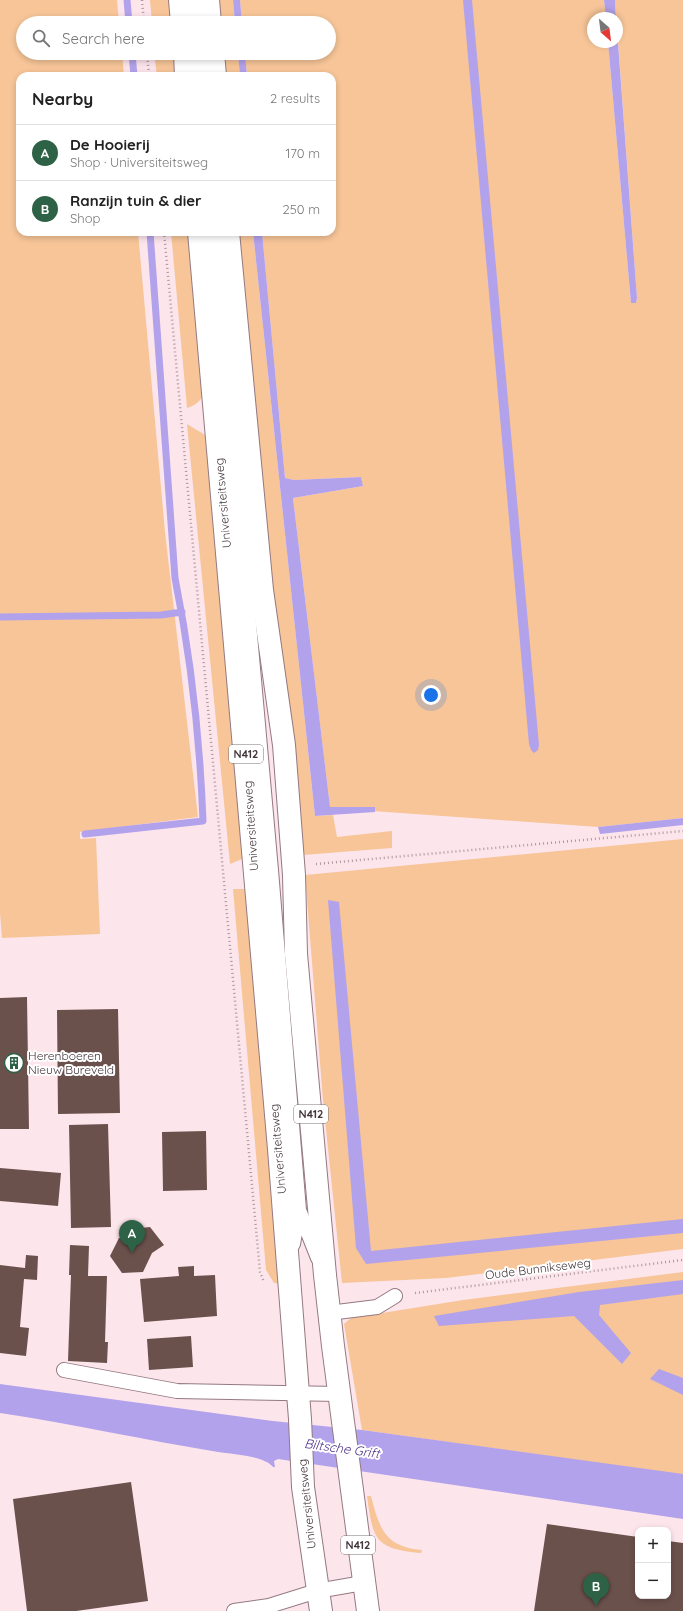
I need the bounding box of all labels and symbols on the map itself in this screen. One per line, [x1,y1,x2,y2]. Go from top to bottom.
north arrow [587,12,623,48]
street label: Universiteitsweg [211,457,234,549]
your location [421,685,441,705]
road number: N412 [229,745,263,763]
street label: Universiteitsweg [240,780,261,872]
place label: Herenboeren Nieuw Bureveld [28,1048,114,1077]
building icon: Herenboeren Nieuw Bureveld [3,1052,25,1074]
street label: Universiteitsweg [266,1103,289,1195]
road number: N412 [294,1105,328,1123]
pin: A [119,1220,145,1253]
street label: Oude Bunnikseweg [484,1255,592,1282]
water label: Biltsche Grift [303,1435,382,1461]
street label: Universiteitsweg [294,1458,319,1550]
road number: N412 [341,1536,375,1554]
pin: B [583,1573,609,1606]

